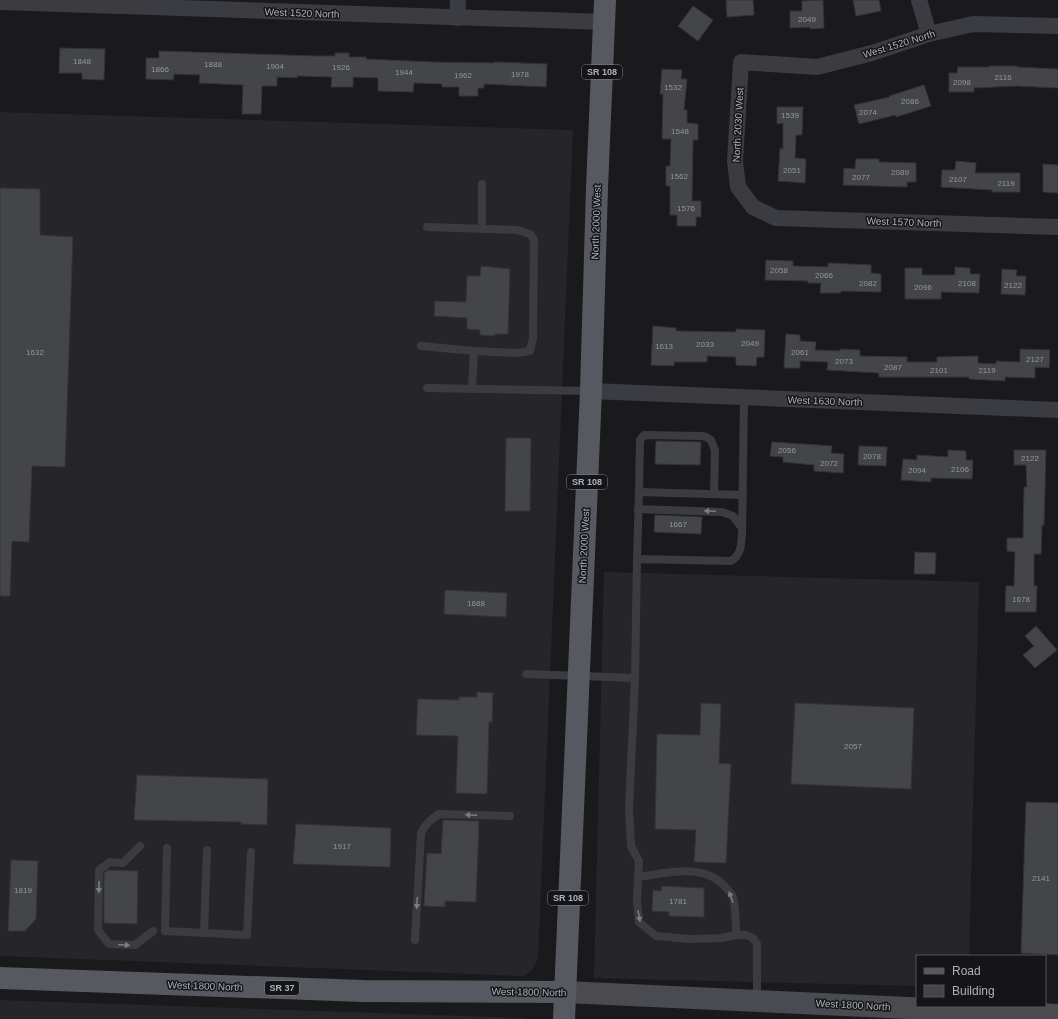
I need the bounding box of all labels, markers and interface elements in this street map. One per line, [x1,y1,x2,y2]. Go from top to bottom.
street label: West 1520 North [264,6,340,20]
house number: 2049 [798,15,816,24]
street label: West 1520 North [862,28,936,60]
house number: 1848 [73,57,91,66]
house number: 1888 [204,60,222,69]
house number: 1904 [266,62,284,71]
house number: 1926 [332,63,350,72]
house number: 1866 [151,65,169,74]
road number: SR 108 [582,65,622,79]
house number: 1944 [395,68,413,77]
house number: 1978 [511,70,529,79]
house number: 1962 [454,71,472,80]
house number: 2116 [994,73,1012,82]
house number: 2098 [953,78,971,87]
house number: 1532 [664,83,682,92]
street label: North 2030 West [731,87,745,163]
house number: 2086 [901,97,919,106]
house number: 2074 [859,108,877,117]
house number: 1539 [781,111,799,120]
house number: 1548 [671,127,689,136]
house number: 2051 [783,166,801,175]
house number: 2089 [891,168,909,177]
house number: 1562 [670,172,688,181]
house number: 2077 [852,173,870,182]
house number: 2107 [949,175,967,184]
house number: 2119 [997,179,1015,188]
street label: North 2000 West [589,184,603,260]
house number: 1576 [677,204,695,213]
street label: West 1570 North [866,215,942,229]
house number: 2058 [770,266,788,275]
house number: 2066 [815,271,833,280]
house number: 2082 [859,279,877,288]
house number: 2108 [958,279,976,288]
house number: 2122 [1004,281,1022,290]
house number: 2096 [914,283,932,292]
house number: 2049 [741,339,759,348]
house number: 2033 [696,340,714,349]
house number: 1613 [655,342,673,351]
house number: 1632 [26,348,44,357]
house number: 2061 [791,348,809,357]
house number: 2127 [1026,355,1044,364]
house number: 2073 [835,357,853,366]
house number: 2087 [884,363,902,372]
house number: 2101 [930,366,948,375]
house number: 2119 [978,366,996,375]
street label: West 1630 North [787,394,863,408]
house number: 2056 [778,446,796,455]
house number: 2078 [863,452,881,461]
house number: 2122 [1021,454,1039,463]
house number: 2072 [820,459,838,468]
house number: 2106 [951,465,969,474]
house number: 2094 [908,466,926,475]
road number: SR 108 [567,475,607,489]
street label: North 2000 West [577,508,591,584]
one-way arrow [704,508,716,515]
house number: 1667 [669,520,687,529]
house number: 1678 [1012,595,1030,604]
house number: 1688 [467,599,485,608]
house number: 2057 [844,742,862,751]
one-way arrow [464,812,477,818]
house number: 1917 [333,842,351,851]
house number: 2141 [1032,874,1050,883]
one-way arrow [96,881,102,894]
house number: 1819 [14,886,32,895]
road number: SR 108 [548,891,588,905]
one-way arrow [728,891,734,903]
one-way arrow [414,897,420,910]
house number: 1781 [669,897,687,906]
one-way arrow [636,909,642,922]
one-way arrow [118,942,131,948]
legend [916,955,1046,1007]
text: Road [952,964,981,978]
street label: West 1800 North [167,979,243,993]
road number: SR 37 [265,981,299,995]
text: Building [952,984,995,998]
street label: West 1800 North [491,986,567,998]
street label: West 1800 North [815,998,891,1012]

